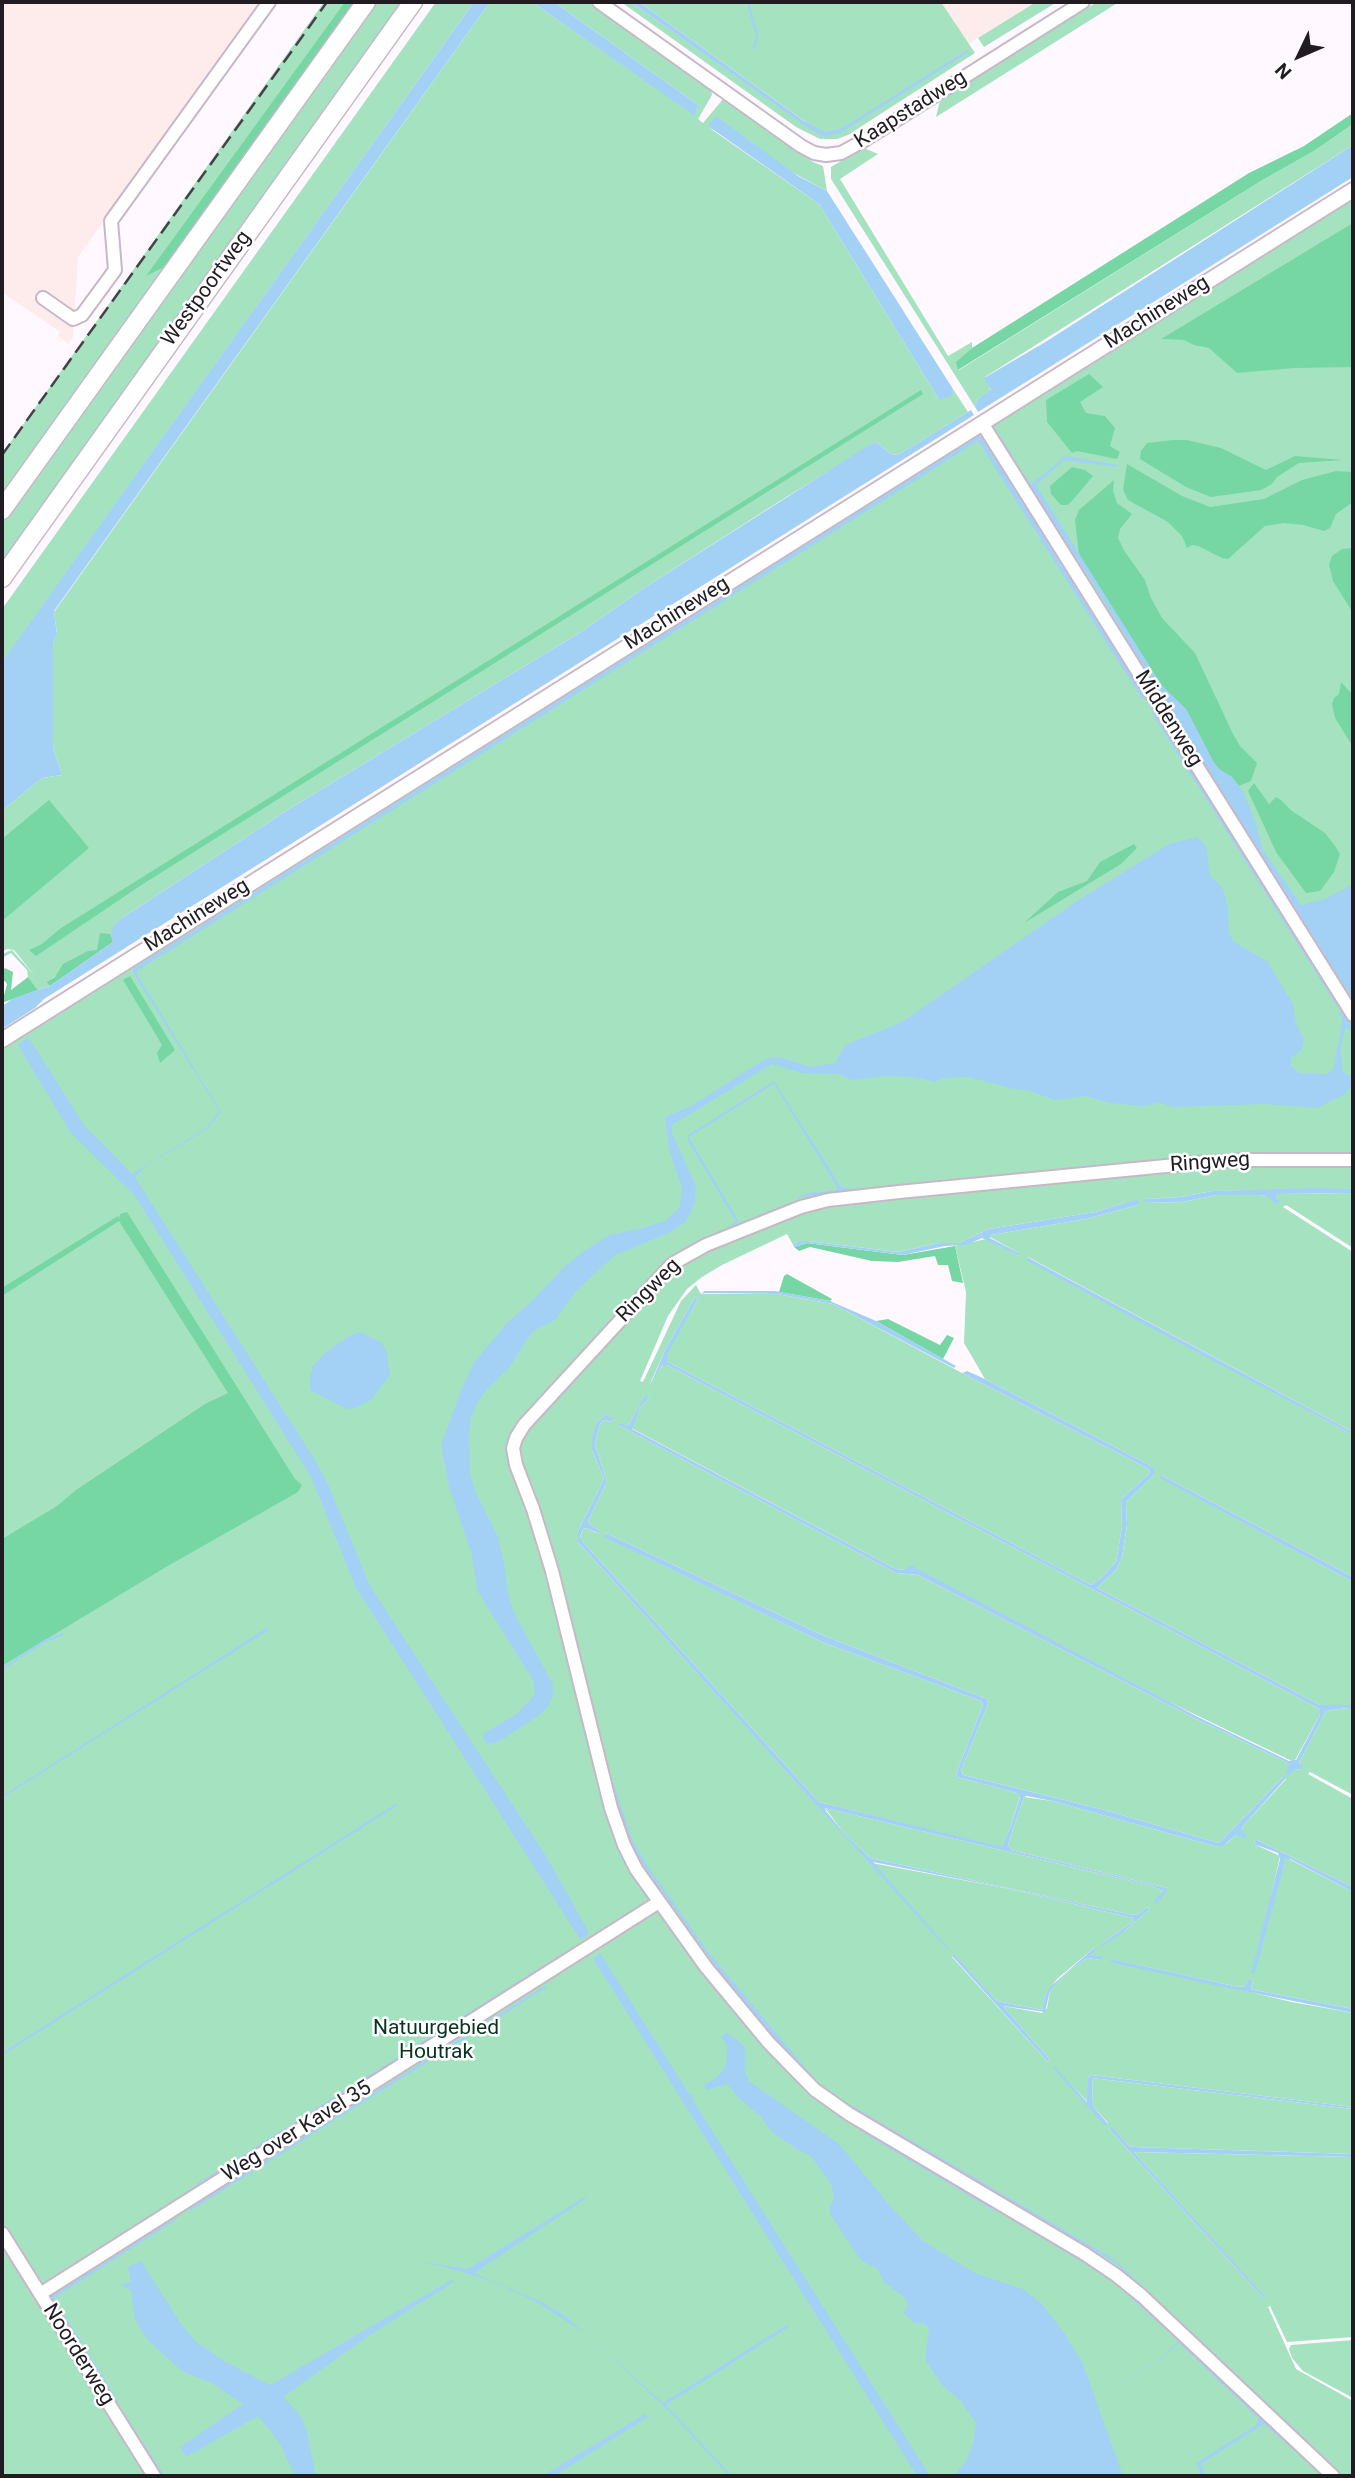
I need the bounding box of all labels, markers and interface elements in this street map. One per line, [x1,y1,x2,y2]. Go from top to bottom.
north arrow [1264,21,1334,91]
text: N [1271,58,1296,84]
street label: Kaapstadweg [850,66,972,154]
street label: Westpoortweg [157,227,257,351]
street label: Machineweg [1100,271,1214,355]
street label: Machineweg [620,572,734,656]
street label: Middenweg [1129,666,1207,772]
street label: Machineweg [140,874,254,958]
street label: Ringweg [1169,1148,1251,1178]
street label: Ringweg [612,1254,686,1328]
park label: Natuurgebied Houtrak [373,2016,499,2066]
street label: Weg over Kavel 35 [218,2076,376,2188]
street label: Noorderweg [37,2300,119,2410]

